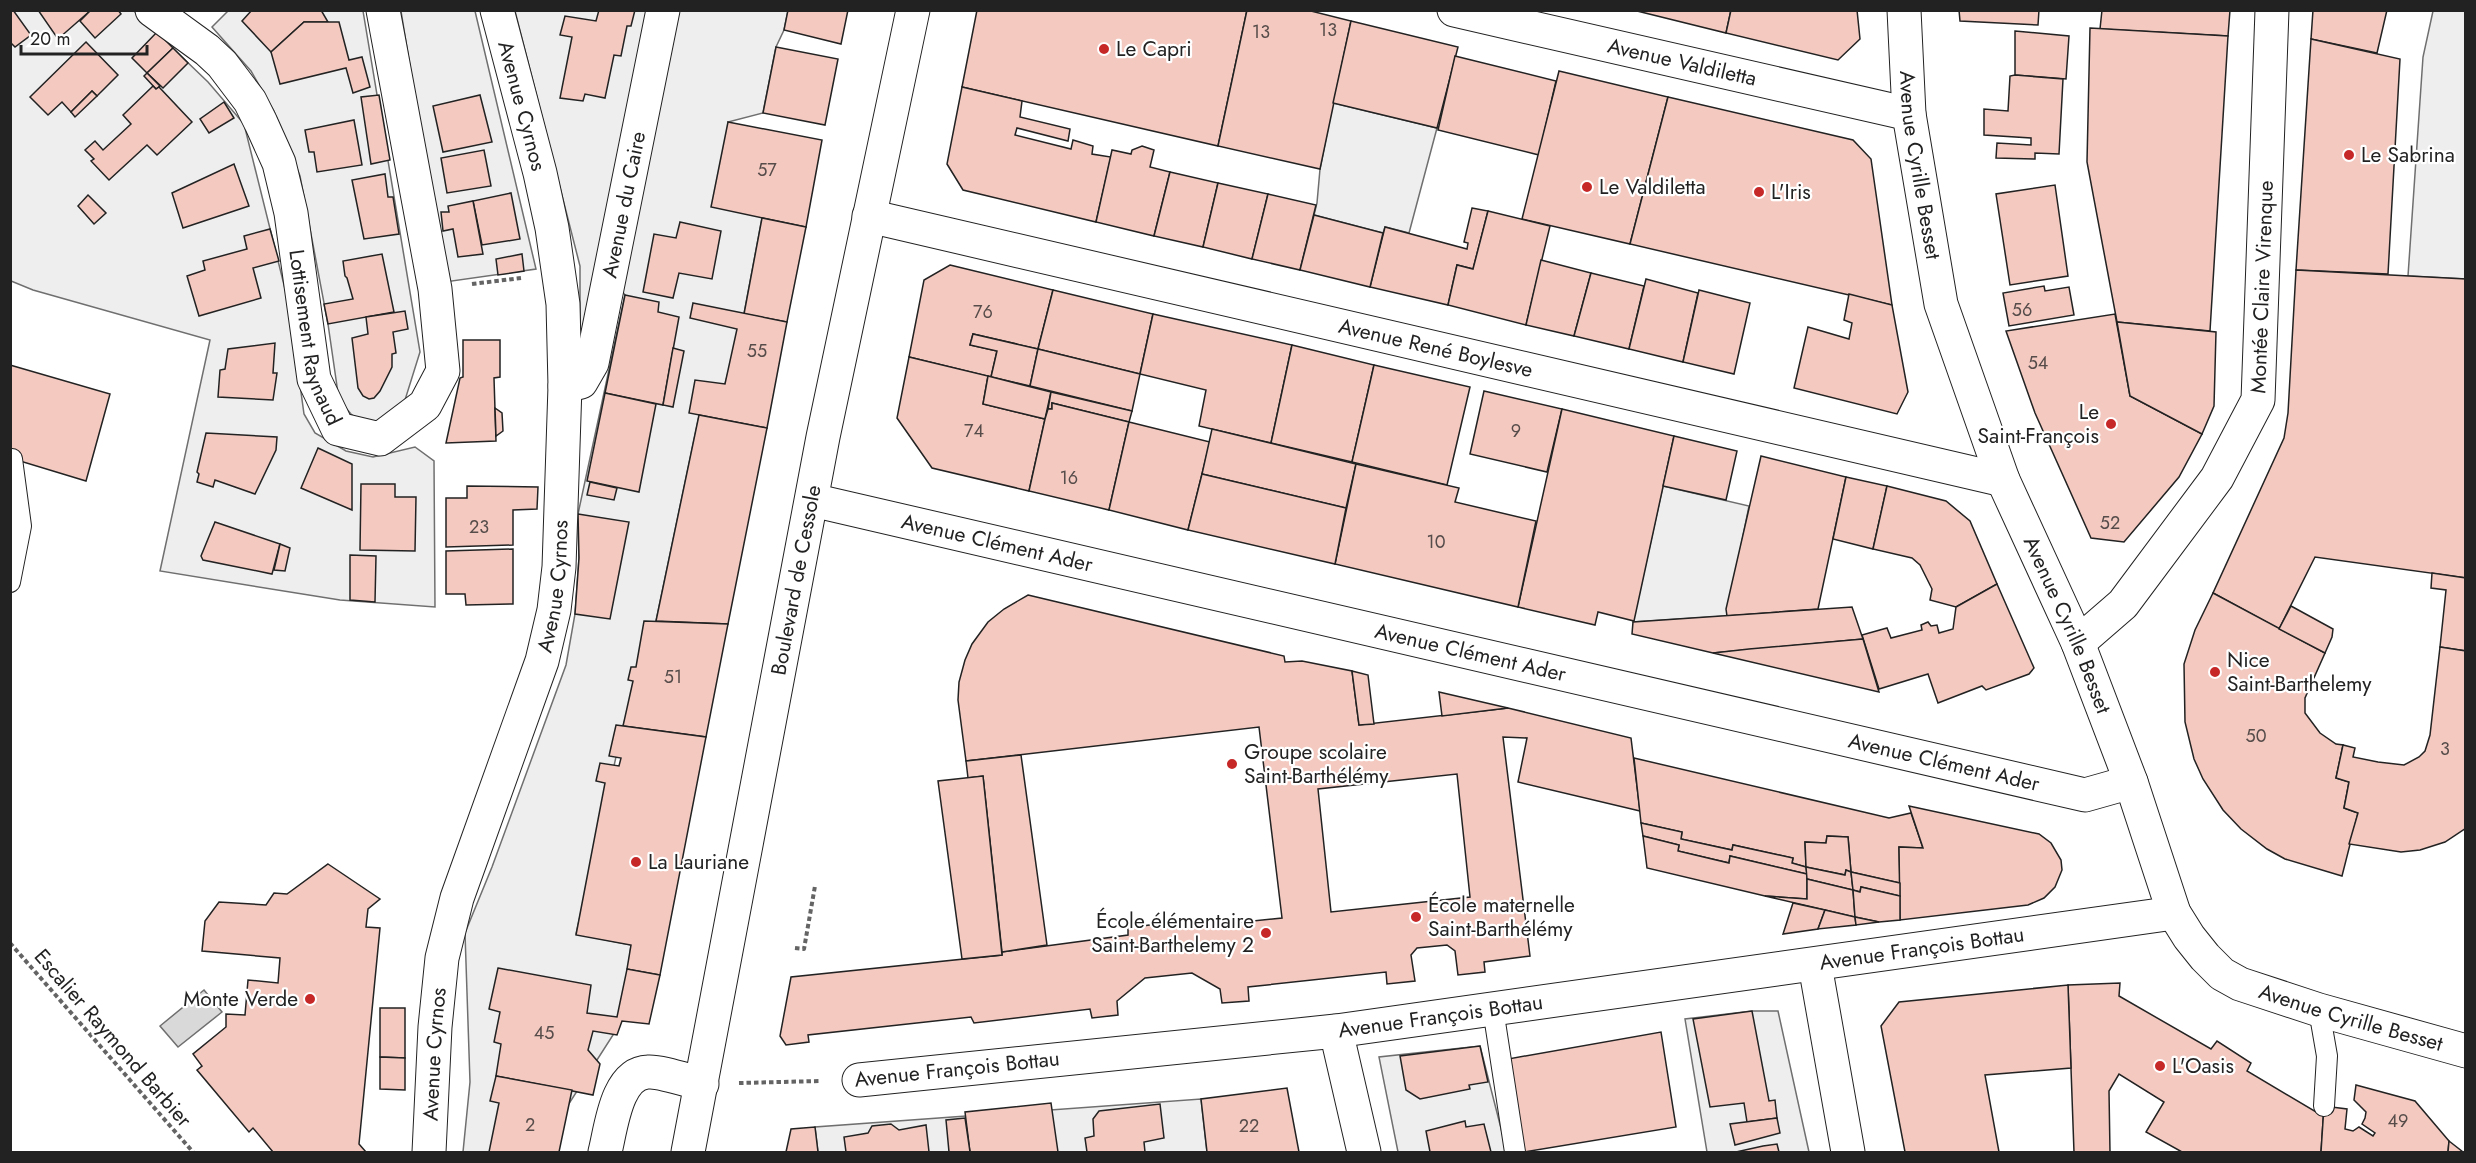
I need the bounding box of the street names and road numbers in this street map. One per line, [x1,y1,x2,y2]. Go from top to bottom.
street label: Avenue Valdiletta [1605,31,1759,94]
street label: Avenue Cyrnos [490,38,554,174]
street label: Avenue Cyrille Besset [1892,70,1948,261]
street label: Avenue du Caire [594,129,653,281]
street label: Montée Claire Virenque [2243,180,2281,394]
street label: Lottisement Raynaud [281,248,349,430]
street label: Avenue René Boylesve [1336,311,1536,385]
street label: Boulevard de Cessole [763,482,829,678]
street label: Avenue Clément Ader [899,506,1096,580]
street label: Avenue Cyrnos [529,520,576,656]
street label: Avenue Cyrille Besset [2016,531,2118,718]
street label: Avenue Clément Ader [1372,616,1570,689]
street label: Avenue Clément Ader [1845,726,2043,799]
street label: Avenue François Bottau [1817,919,2026,978]
street label: Escalier Raymond Barbier [27,942,199,1134]
street label: Avenue Cyrille Besset [2255,976,2446,1059]
street label: Avenue Cyrnos [416,986,454,1122]
street label: Avenue François Bottau [1336,987,1545,1046]
street label: Avenue François Bottau [853,1043,1061,1095]

